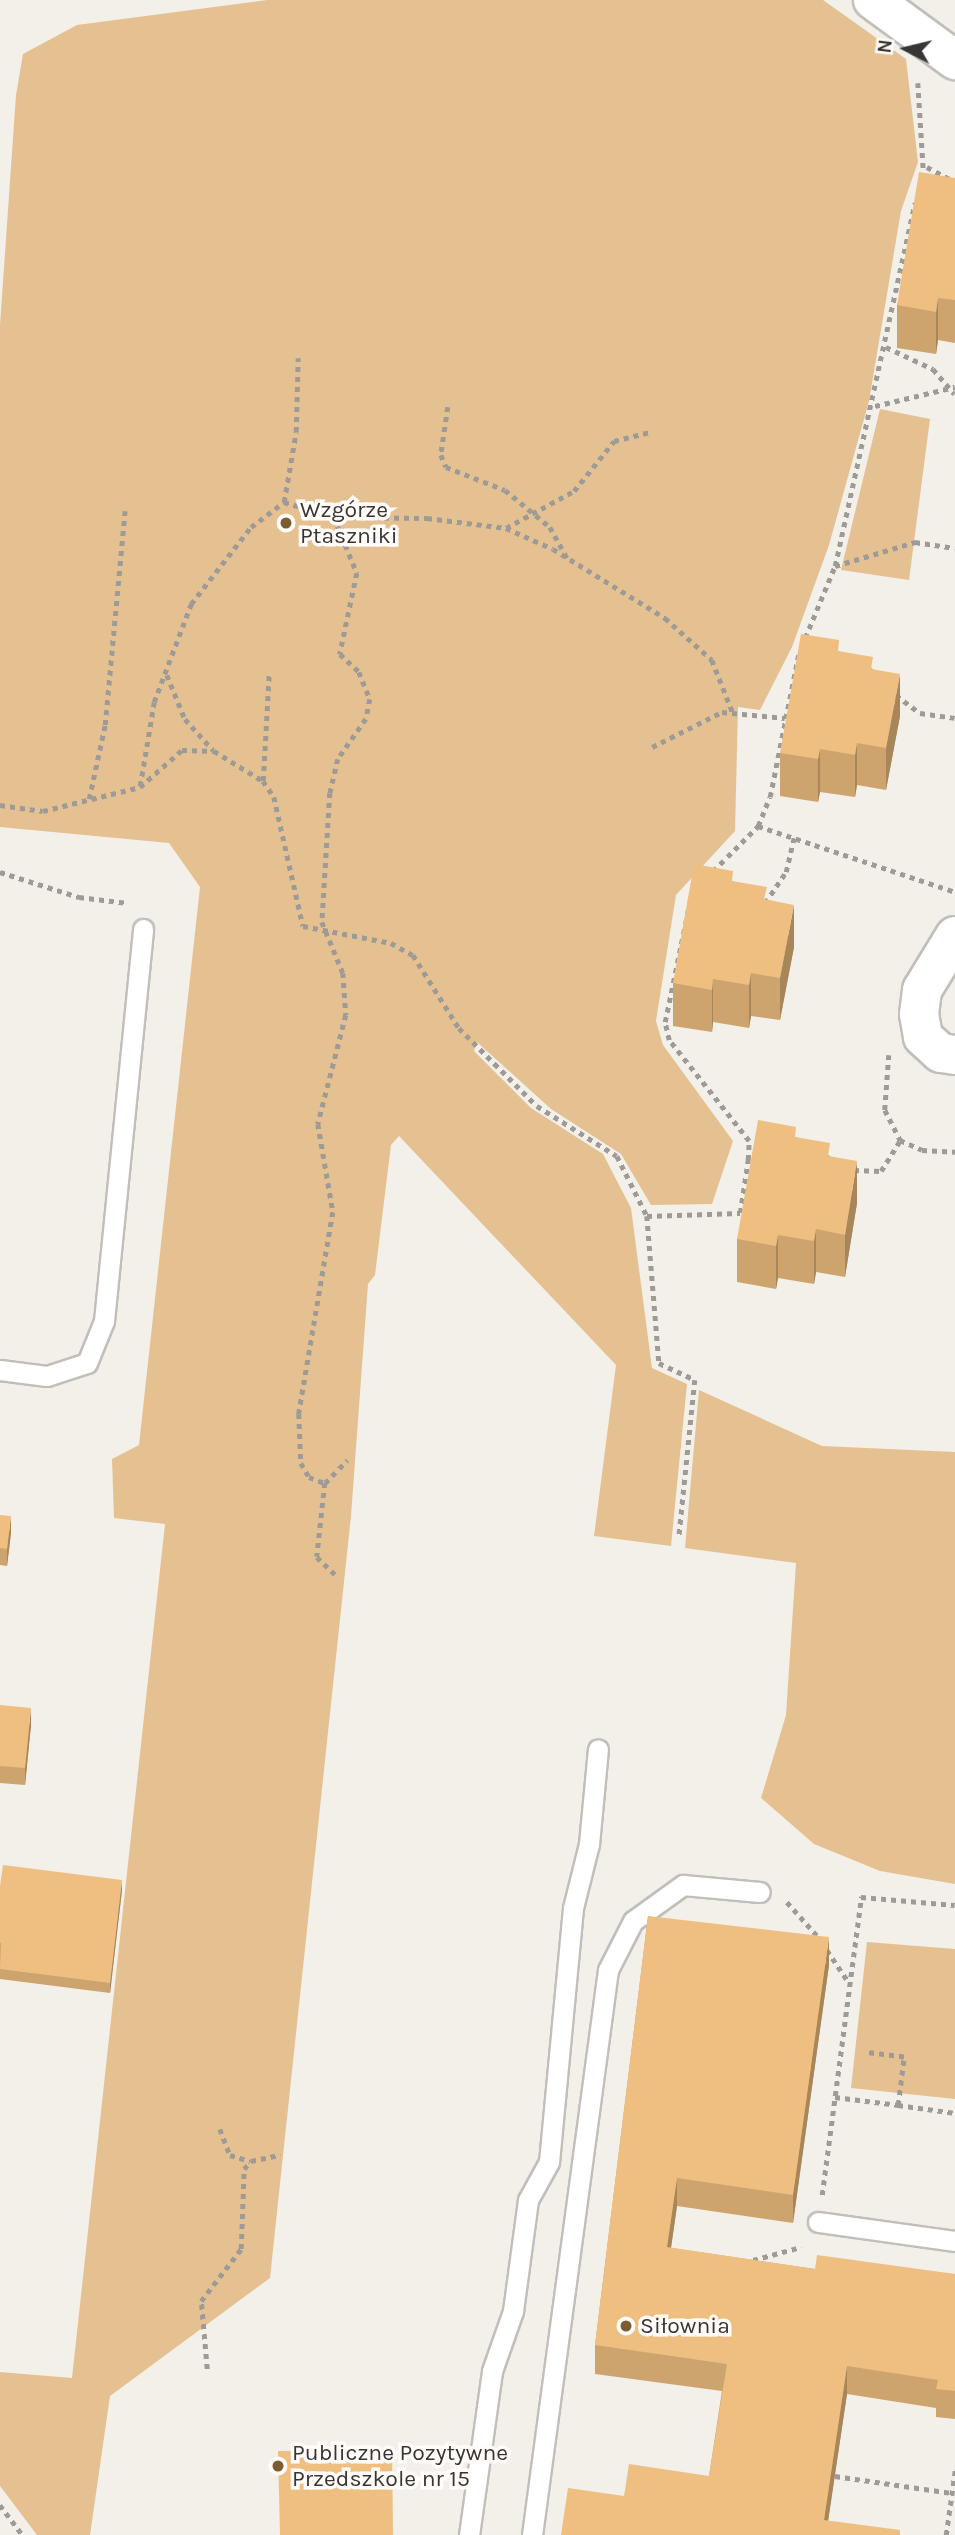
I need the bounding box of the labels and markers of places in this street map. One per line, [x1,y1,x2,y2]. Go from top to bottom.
place label: Wzgórze Ptaszniki [300,496,398,550]
marker: Wzgórze Ptaszniki [278,515,294,531]
place label: Siłownia [640,2312,730,2340]
marker: Siłownia [618,2318,634,2334]
place label: Publiczne Pozytywne Przedszkole nr 15 [292,2439,508,2493]
marker: Publiczne Pozytywne Przedszkole nr 15 [270,2458,286,2474]

